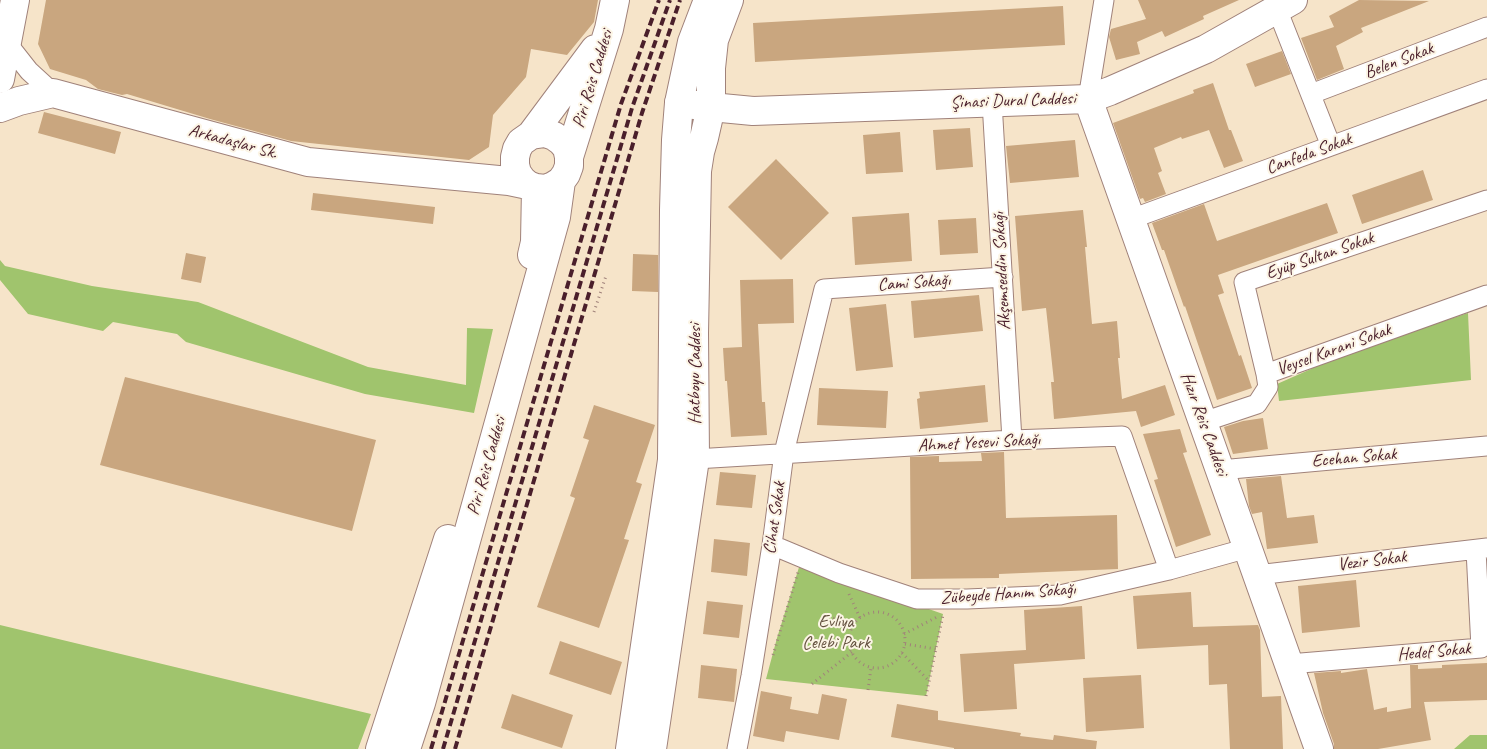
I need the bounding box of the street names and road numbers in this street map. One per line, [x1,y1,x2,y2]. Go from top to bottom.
street label: Piri Reis Caddesi [568,27,618,131]
street label: Belen Sokak [1362,38,1436,84]
street label: Şinasi Dural Caddesi [950,88,1076,114]
street label: Arkadaşlar Sk. [186,120,280,164]
street label: Canfeda Sokak [1263,129,1355,179]
street label: Akşemseddin Sokağı [988,211,1016,331]
street label: Eyüp Sultan Sokak [1263,227,1377,285]
street label: Cami Sokağı [877,270,951,296]
street label: Veysel Karani Sokak [1274,319,1394,381]
street label: Hatboyu Caddesi [684,323,706,425]
street label: Hızır Reis Caddesi [1175,369,1233,479]
street label: Piri Reis Caddesi [463,414,511,518]
street label: Ahmet Yesevi Sokağı [917,429,1041,457]
street label: Ecehan Sokak [1311,444,1397,472]
street label: Cihat Sokak [759,480,791,556]
street label: Vezir Sokak [1336,546,1408,576]
street label: Zübeyde Hanım Sokağı [940,578,1076,610]
street label: Hedef Sokak [1396,638,1472,666]

